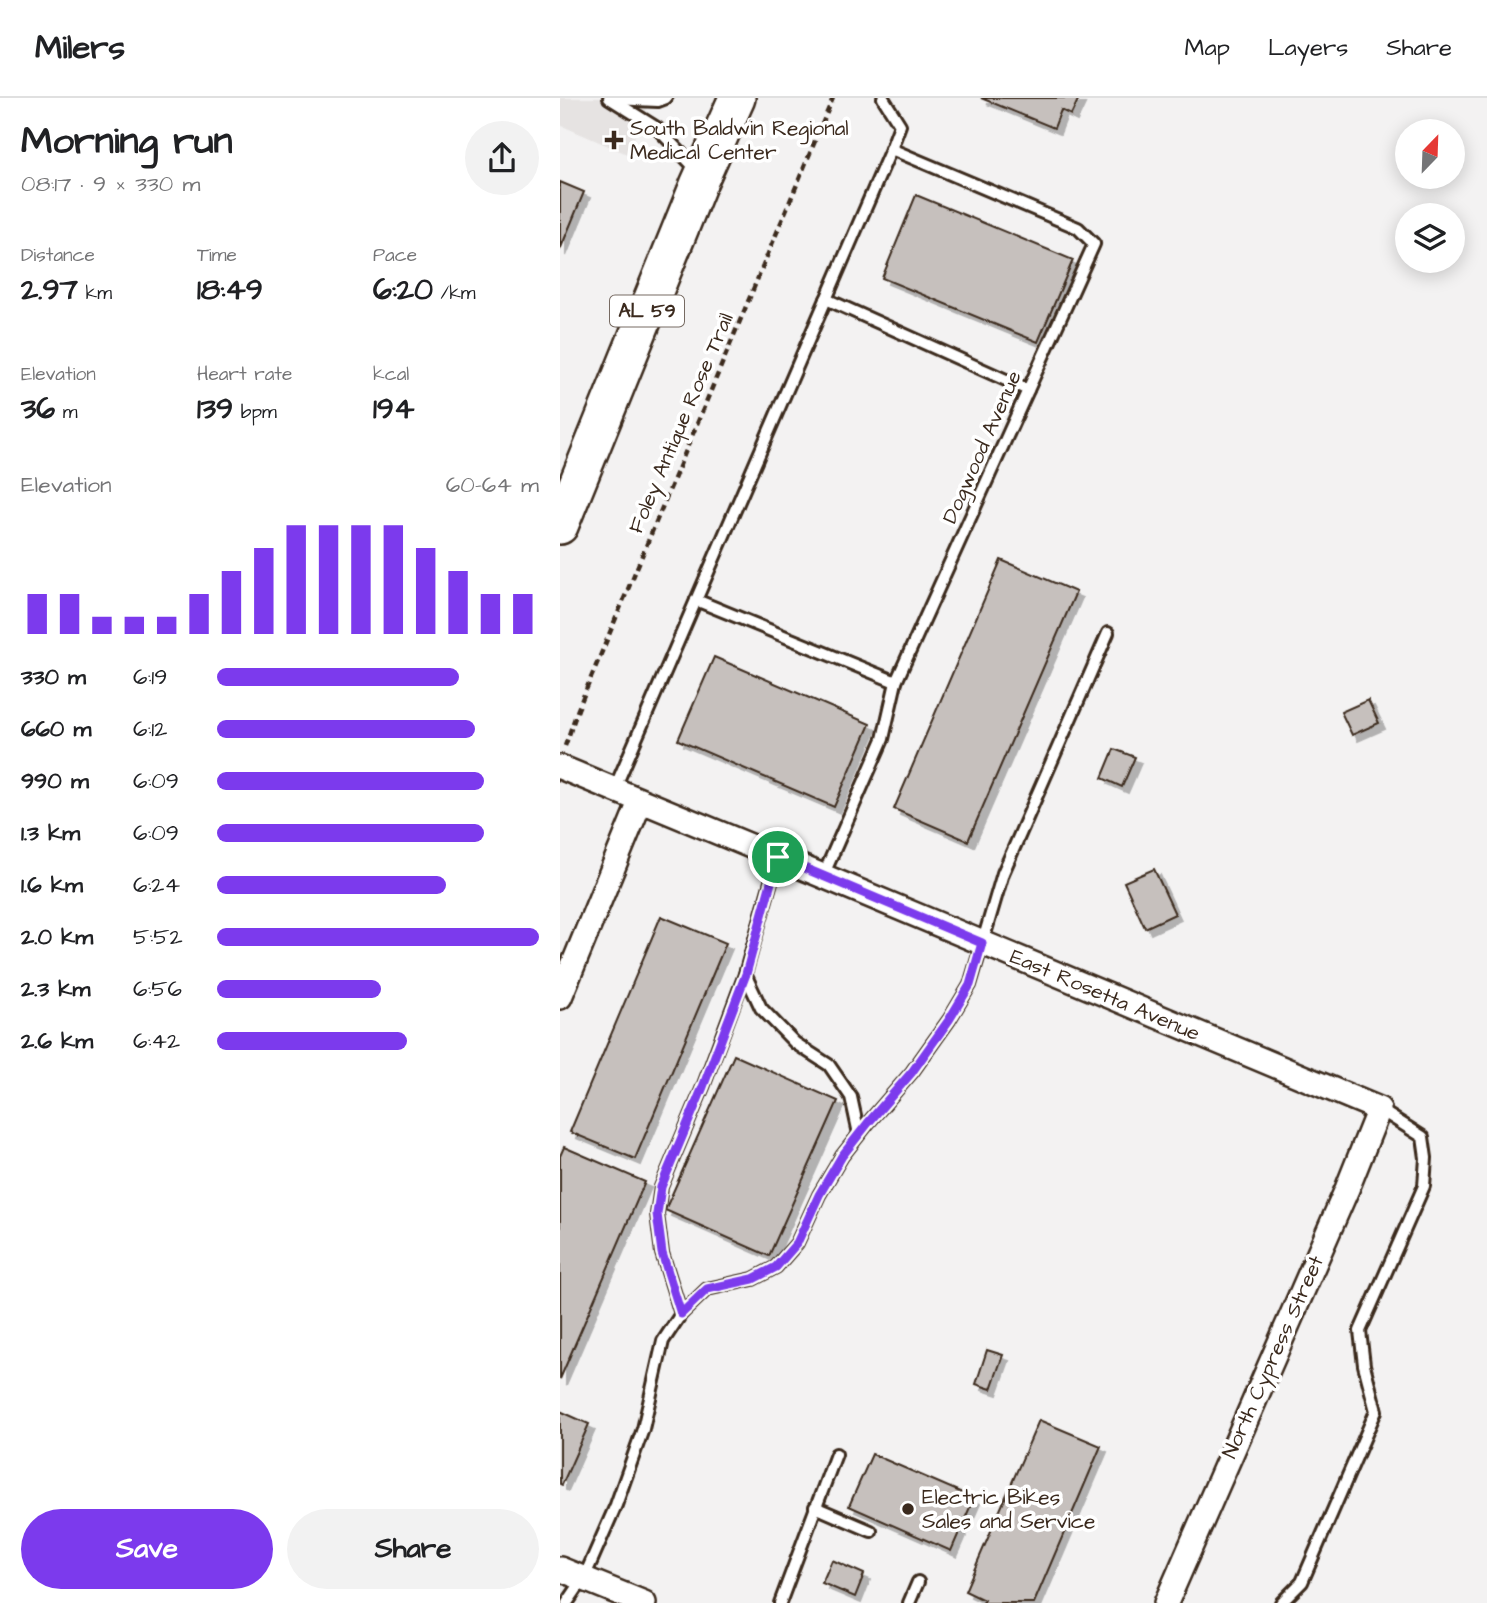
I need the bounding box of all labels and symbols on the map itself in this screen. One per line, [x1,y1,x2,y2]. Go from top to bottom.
place label: South Baldwin Regional Medical Center [630,114,849,167]
north arrow [1395,119,1465,189]
marker: South Baldwin Regional Medical Center [604,130,624,150]
road number: AL 59 [610,295,684,326]
street label: Foley Antique Rose Trail [621,308,742,538]
street label: Dogwood Avenue [935,366,1030,529]
pin [748,827,808,887]
street label: East Rosetta Avenue [1006,942,1204,1048]
street label: North Cypress Street [1215,1251,1333,1464]
place label: Electric Bikes Sales and Service [922,1483,1095,1536]
marker: Electric Bikes Sales and Service [900,1501,916,1517]

